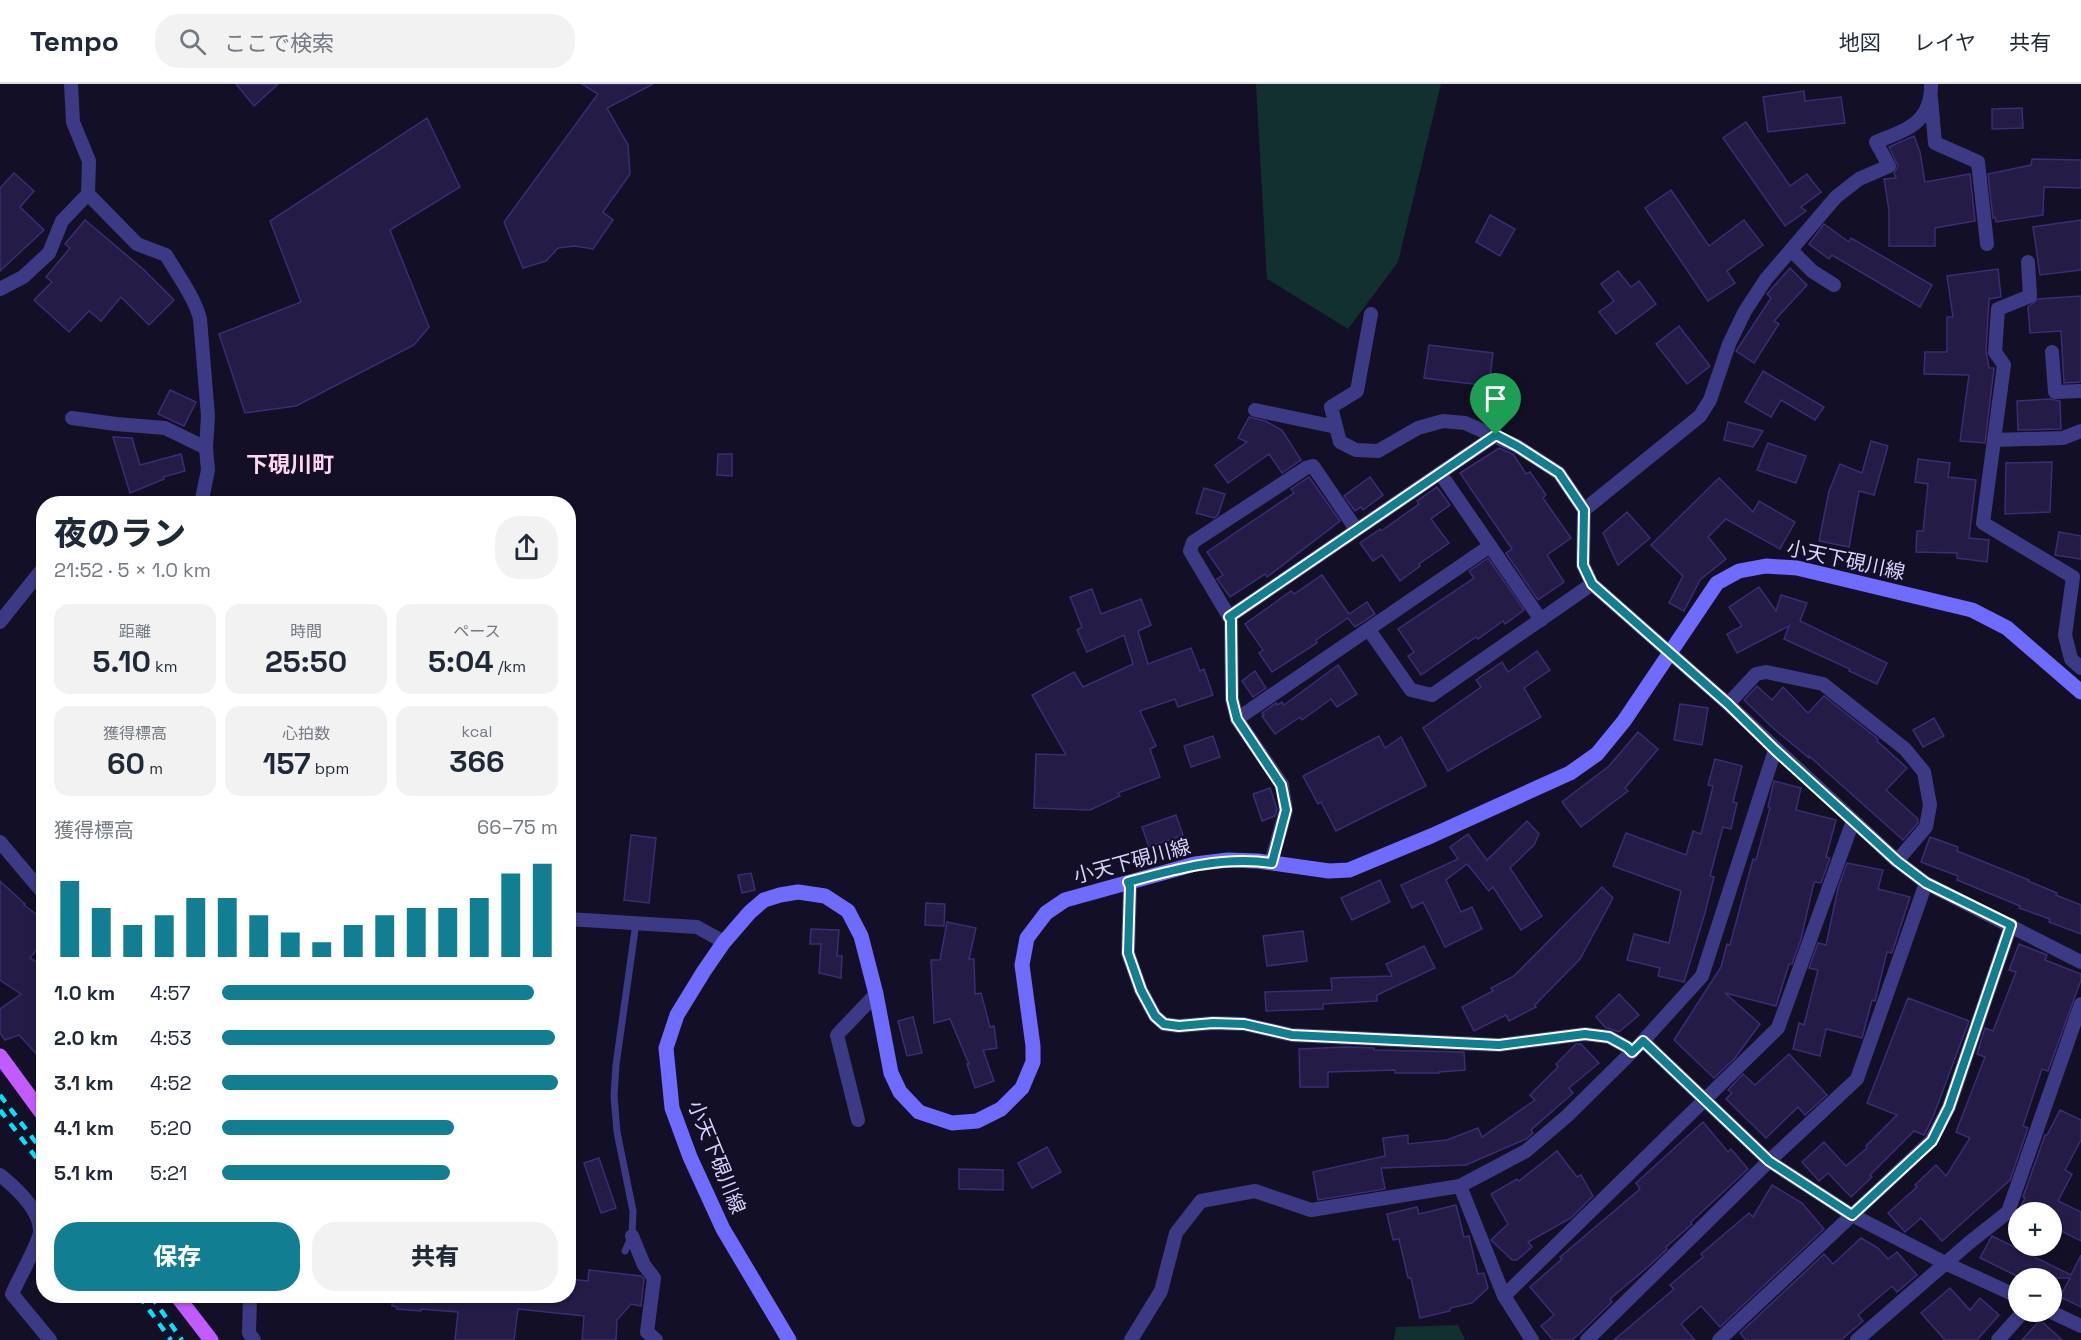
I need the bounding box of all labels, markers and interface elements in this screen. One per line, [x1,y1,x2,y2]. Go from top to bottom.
search box [155,14,575,68]
text: Tempo [30,23,119,59]
icon: search [176,25,209,58]
text: ここで検索 [224,29,334,57]
text: 地図 [1839,29,1881,56]
text: レイヤ [1914,29,1976,56]
text: 共有 [2009,29,2051,56]
pin [1470,373,1521,435]
icon: arrive [1479,382,1512,415]
district label: 下硯川町 [246,450,334,478]
text: 夜のラン [54,513,186,555]
button: share [495,516,558,579]
street label: 小天下硯川線 [1785,535,1907,585]
text: 21:52 · 5 × 1.0 km [54,557,211,583]
text: 距離 [119,621,151,642]
text: 時間 [290,621,322,642]
text: ペース [453,621,501,642]
text: 5.10 [93,642,151,681]
text: 25:50 [265,642,347,681]
text: 5:04 [428,642,494,681]
text: km [151,656,177,677]
text: /km [494,656,526,677]
text: kcal [462,721,492,742]
text: 獲得標高 [103,723,167,744]
text: 心拍数 [282,723,330,744]
text: 366 [449,742,505,781]
text: 60 [107,744,145,783]
text: 157 [263,744,311,783]
text: m [145,758,163,779]
text: bpm [311,758,349,779]
text: 66–75 m [477,814,558,840]
text: 獲得標高 [54,817,134,843]
street label: 小天下硯川線 [1071,833,1193,889]
text: 1.0 km [54,980,115,1006]
text: 4:57 [150,980,191,1006]
text: 2.0 km [54,1025,118,1051]
text: 4:53 [150,1025,192,1051]
text: 3.1 km [54,1070,114,1096]
text: 4:52 [150,1070,191,1096]
street label: 小天下硯川線 [682,1096,752,1218]
text: 4.1 km [54,1115,114,1141]
text: 5:20 [150,1115,192,1141]
text: 5.1 km [54,1160,113,1186]
text: 5:21 [150,1160,187,1186]
map controls [2008,1202,2062,1322]
button: + [2008,1202,2062,1256]
button: 保存 [54,1222,300,1291]
button: 共有 [312,1222,558,1291]
button: − [2008,1268,2062,1322]

